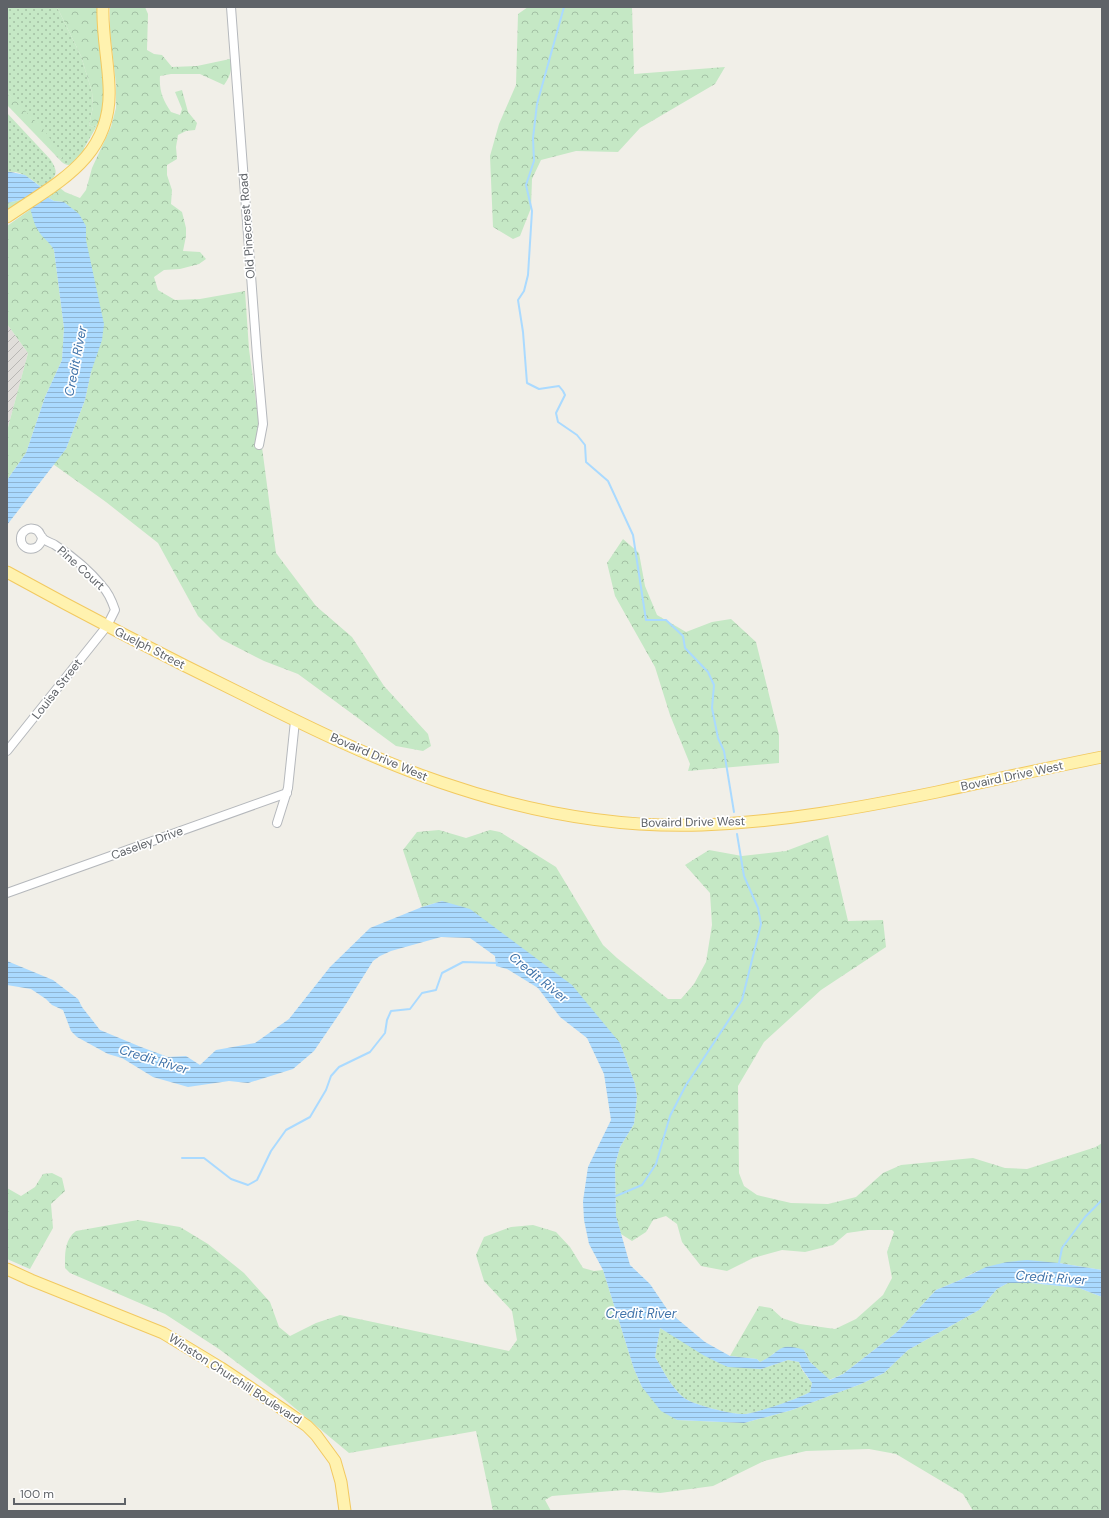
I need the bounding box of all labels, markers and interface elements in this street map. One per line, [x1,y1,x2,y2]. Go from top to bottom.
street label: Old Pinecrest Road [235,173,259,279]
water label: Credit River [60,323,91,398]
street label: Pine Court [54,542,108,594]
street label: Guelph Street [112,623,188,673]
street label: Louisa Street [28,655,86,723]
street label: Bovaird Drive West [328,729,430,785]
street label: Bovaird Drive West [959,757,1065,795]
street label: Bovaird Drive West [641,813,746,831]
street label: Caseley Drive [109,823,185,863]
water label: Credit River [506,948,573,1007]
water label: Credit River [117,1041,192,1078]
water label: Credit River [1015,1267,1088,1289]
water label: Credit River [605,1305,678,1322]
street label: Winston Churchill Boulevard [165,1330,305,1428]
scale bar [14,1480,125,1506]
text: 100 m [20,1486,54,1502]

